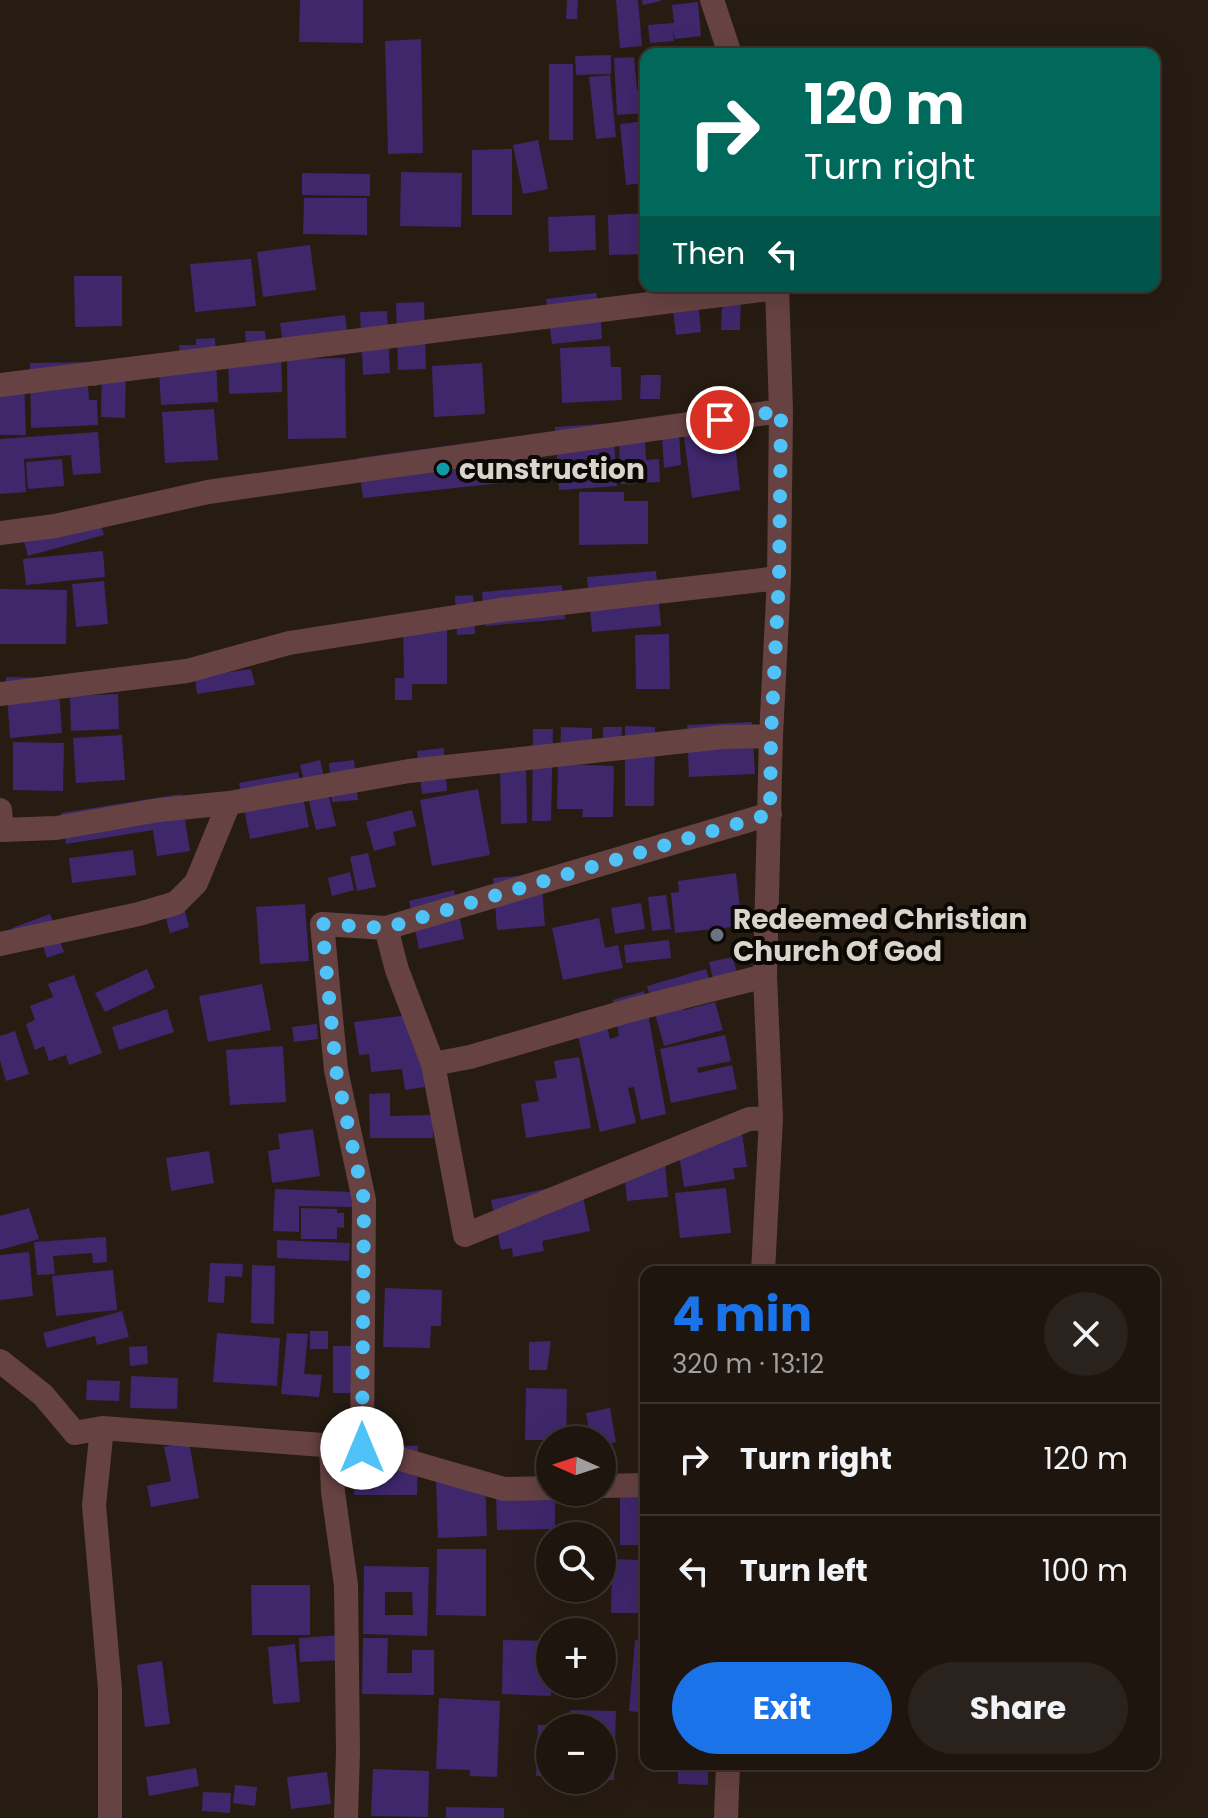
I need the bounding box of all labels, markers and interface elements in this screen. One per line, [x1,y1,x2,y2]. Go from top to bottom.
text: 120 m [804,65,965,144]
icon: right [672,80,776,184]
text: Turn right [804,141,975,192]
text: Then [672,232,745,275]
icon: left [761,232,805,276]
pin [686,386,754,454]
icon: arrive [698,398,742,442]
place label: cunstruction [459,450,645,489]
marker: cunstruction [434,460,452,478]
place label: Redeemed Christian Church Of God [733,900,1027,971]
marker: Redeemed Christian Church Of God [708,926,726,944]
text: 4 min [672,1281,812,1348]
button: close [1044,1292,1128,1376]
text: 320 m · 13:12 [672,1346,824,1382]
position arrow [320,1406,404,1490]
north arrow [536,1426,616,1506]
map controls [536,1426,616,1794]
icon: right [672,1437,716,1481]
text: Turn right [740,1437,892,1480]
text: 120 m [1043,1437,1128,1480]
button: search [536,1522,616,1602]
icon: left [672,1549,716,1593]
text: Turn left [740,1549,868,1592]
text: 100 m [1042,1549,1128,1592]
button: + [536,1618,616,1698]
button: Exit [672,1662,892,1754]
button: Share [908,1662,1128,1754]
button: − [536,1714,616,1794]

